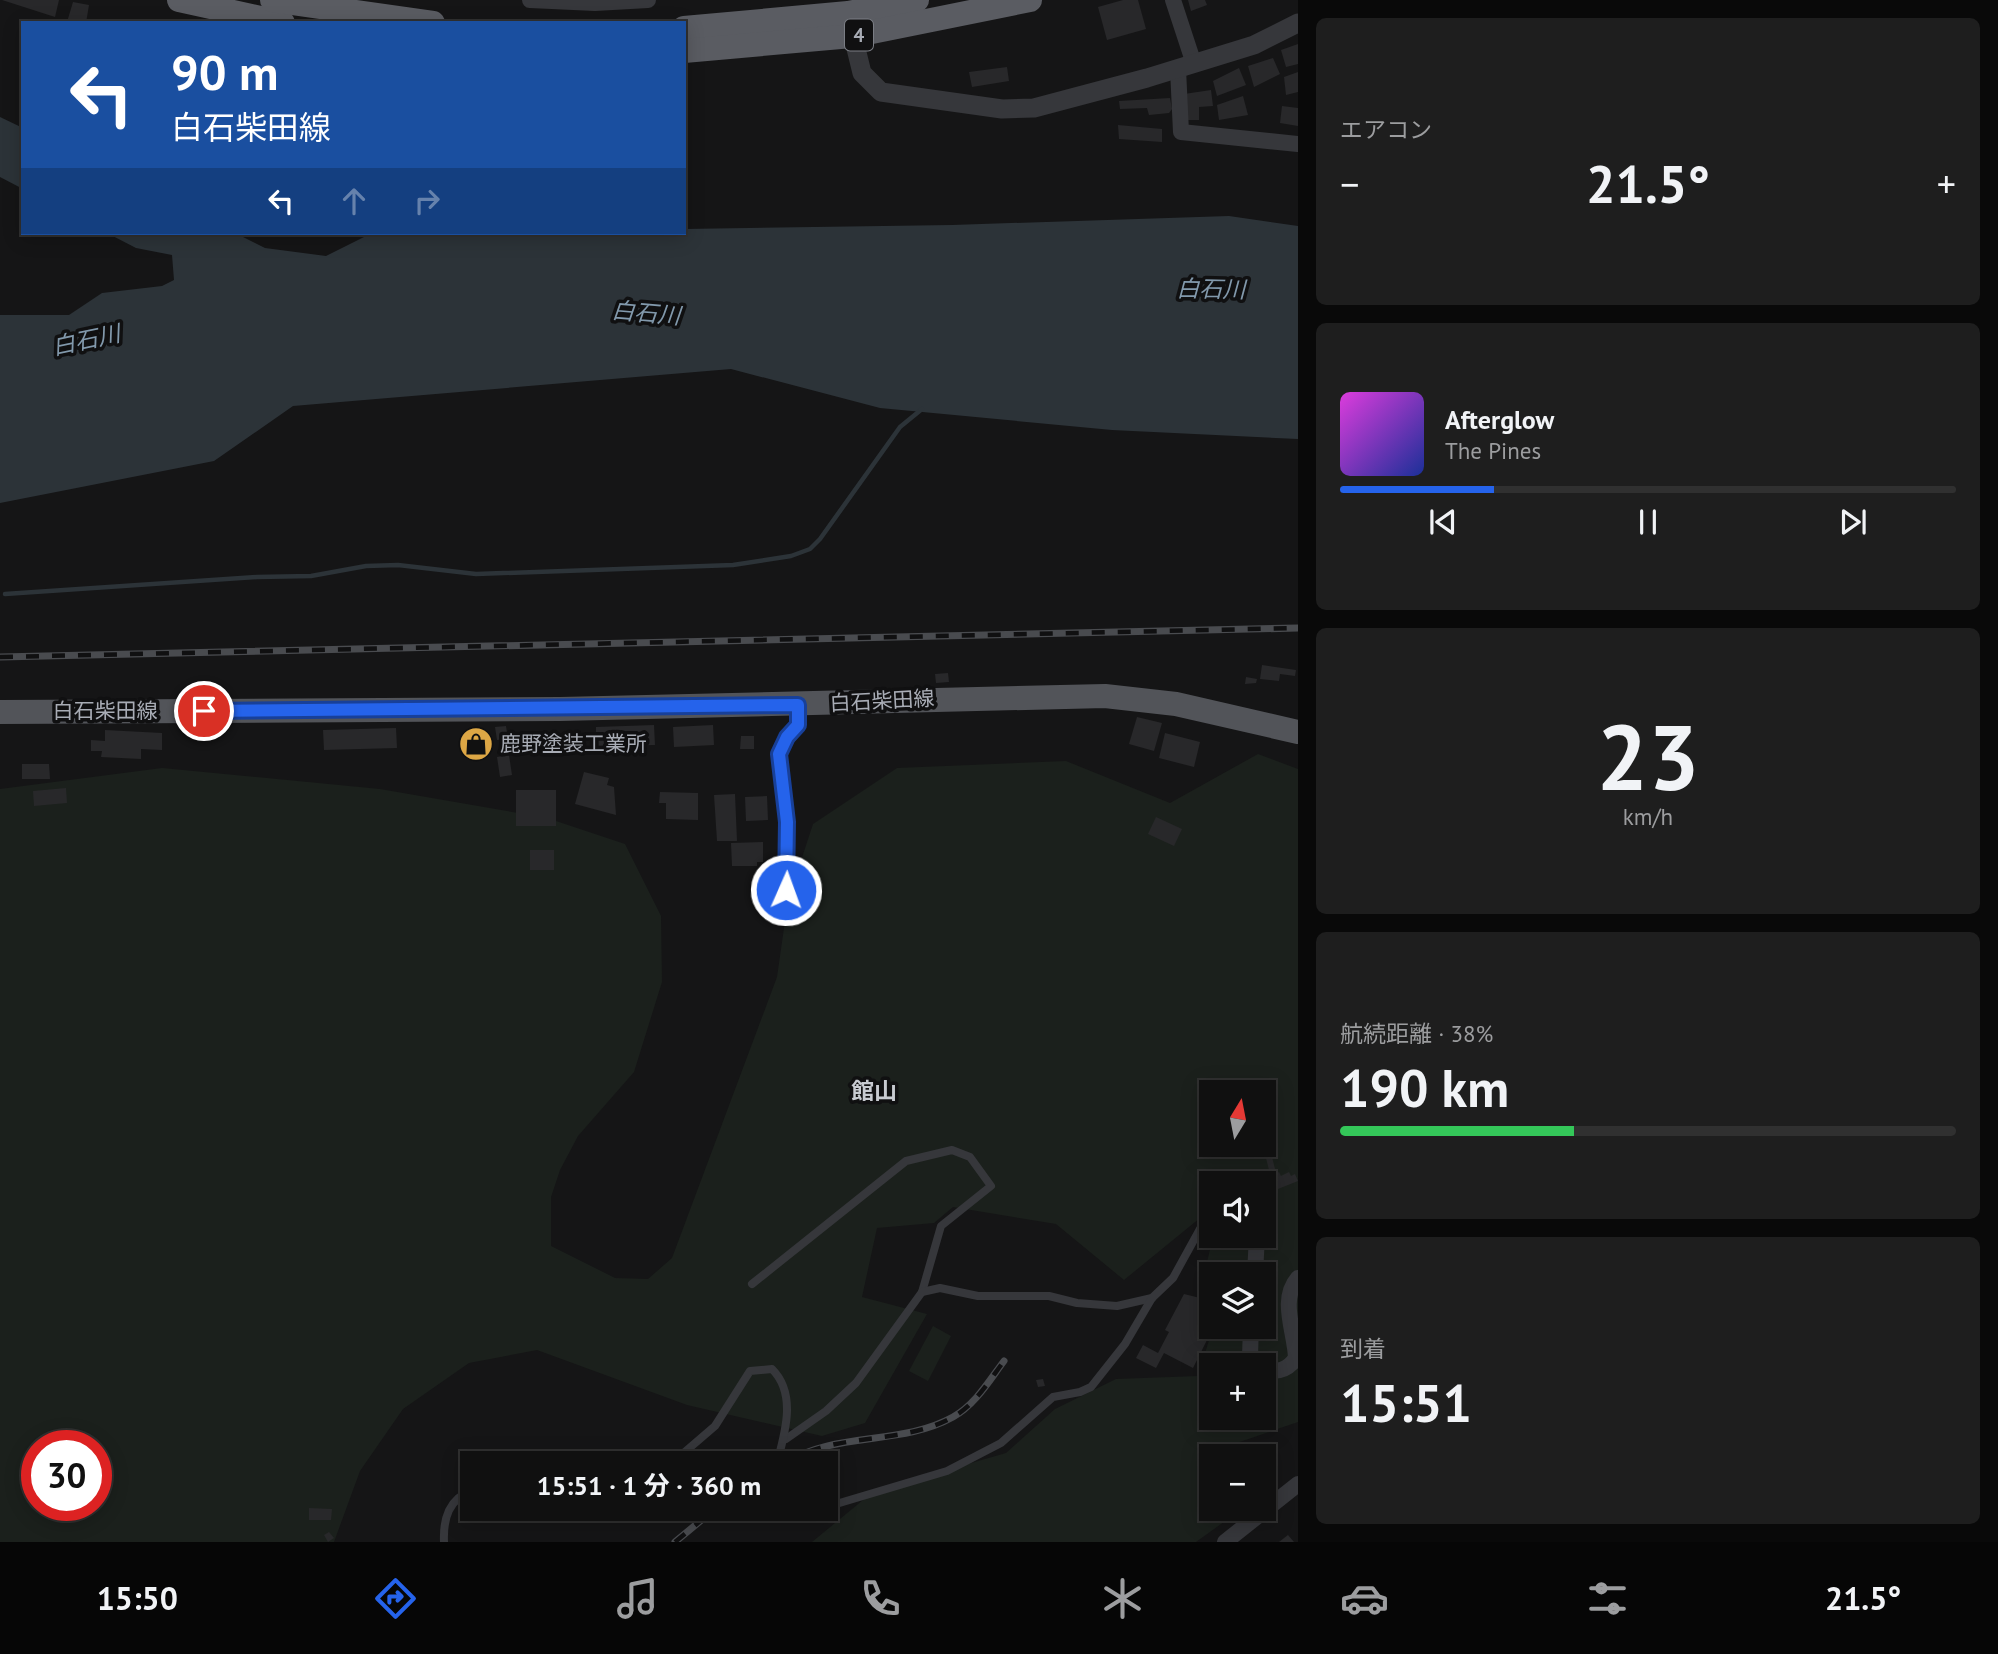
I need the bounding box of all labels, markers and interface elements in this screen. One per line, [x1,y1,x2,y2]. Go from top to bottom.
road number: 4 [845,20,873,50]
text: 90 m [171,40,278,104]
icon: left [56,49,147,140]
text: 白石柴田線 [171,106,331,148]
text: エアコン [1340,115,1432,144]
text: 21.5° [1586,150,1710,217]
text: − [1340,159,1359,208]
text: + [1937,159,1956,208]
icon: left [262,182,300,220]
icon: ahead [335,182,373,220]
icon: right [408,182,446,220]
water label: 白石川 [1176,273,1249,304]
water label: 白石川 [610,295,685,330]
water label: 白石川 [49,318,126,361]
text: Afterglow [1445,403,1554,436]
text: The Pines [1445,436,1541,465]
icon: previous [1424,503,1462,541]
icon: pause [1629,503,1667,541]
icon: next [1834,503,1872,541]
pin [174,681,234,741]
street label: 白石柴田線 [829,684,935,717]
icon: arrive [185,692,223,730]
street label: 白石柴田線 [53,697,158,724]
text: 23 [1596,697,1700,815]
shop icon: 鹿野塗装工業所 [457,725,495,763]
place label: 鹿野塗装工業所 [500,730,647,757]
text: km/h [1623,802,1673,831]
position arrow [749,853,823,927]
text: 航続距離 · 38% [1340,1019,1493,1048]
text: 190 km [1340,1054,1509,1121]
district label: 館山 [851,1076,897,1105]
north arrow [1199,1080,1276,1157]
map controls [1199,1080,1276,1521]
button: sound [1199,1171,1276,1248]
button: layers [1199,1262,1276,1339]
text: 到着 [1340,1334,1386,1363]
button: + [1199,1353,1276,1430]
text: 15:51 [1340,1369,1472,1436]
speed limit sign: 30 [21,1430,112,1521]
button: − [1199,1444,1276,1521]
text: 15:51 · 1 分 · 360 m [537,1469,761,1502]
icon: directions [371,1574,420,1623]
icon: music [613,1574,662,1623]
icon: phone [856,1574,905,1623]
icon: climate [1098,1574,1147,1623]
icon: car [1340,1574,1389,1623]
icon: filters [1583,1574,1632,1623]
text: 15:50 [97,1577,178,1619]
text: 21.5° [1825,1577,1901,1619]

